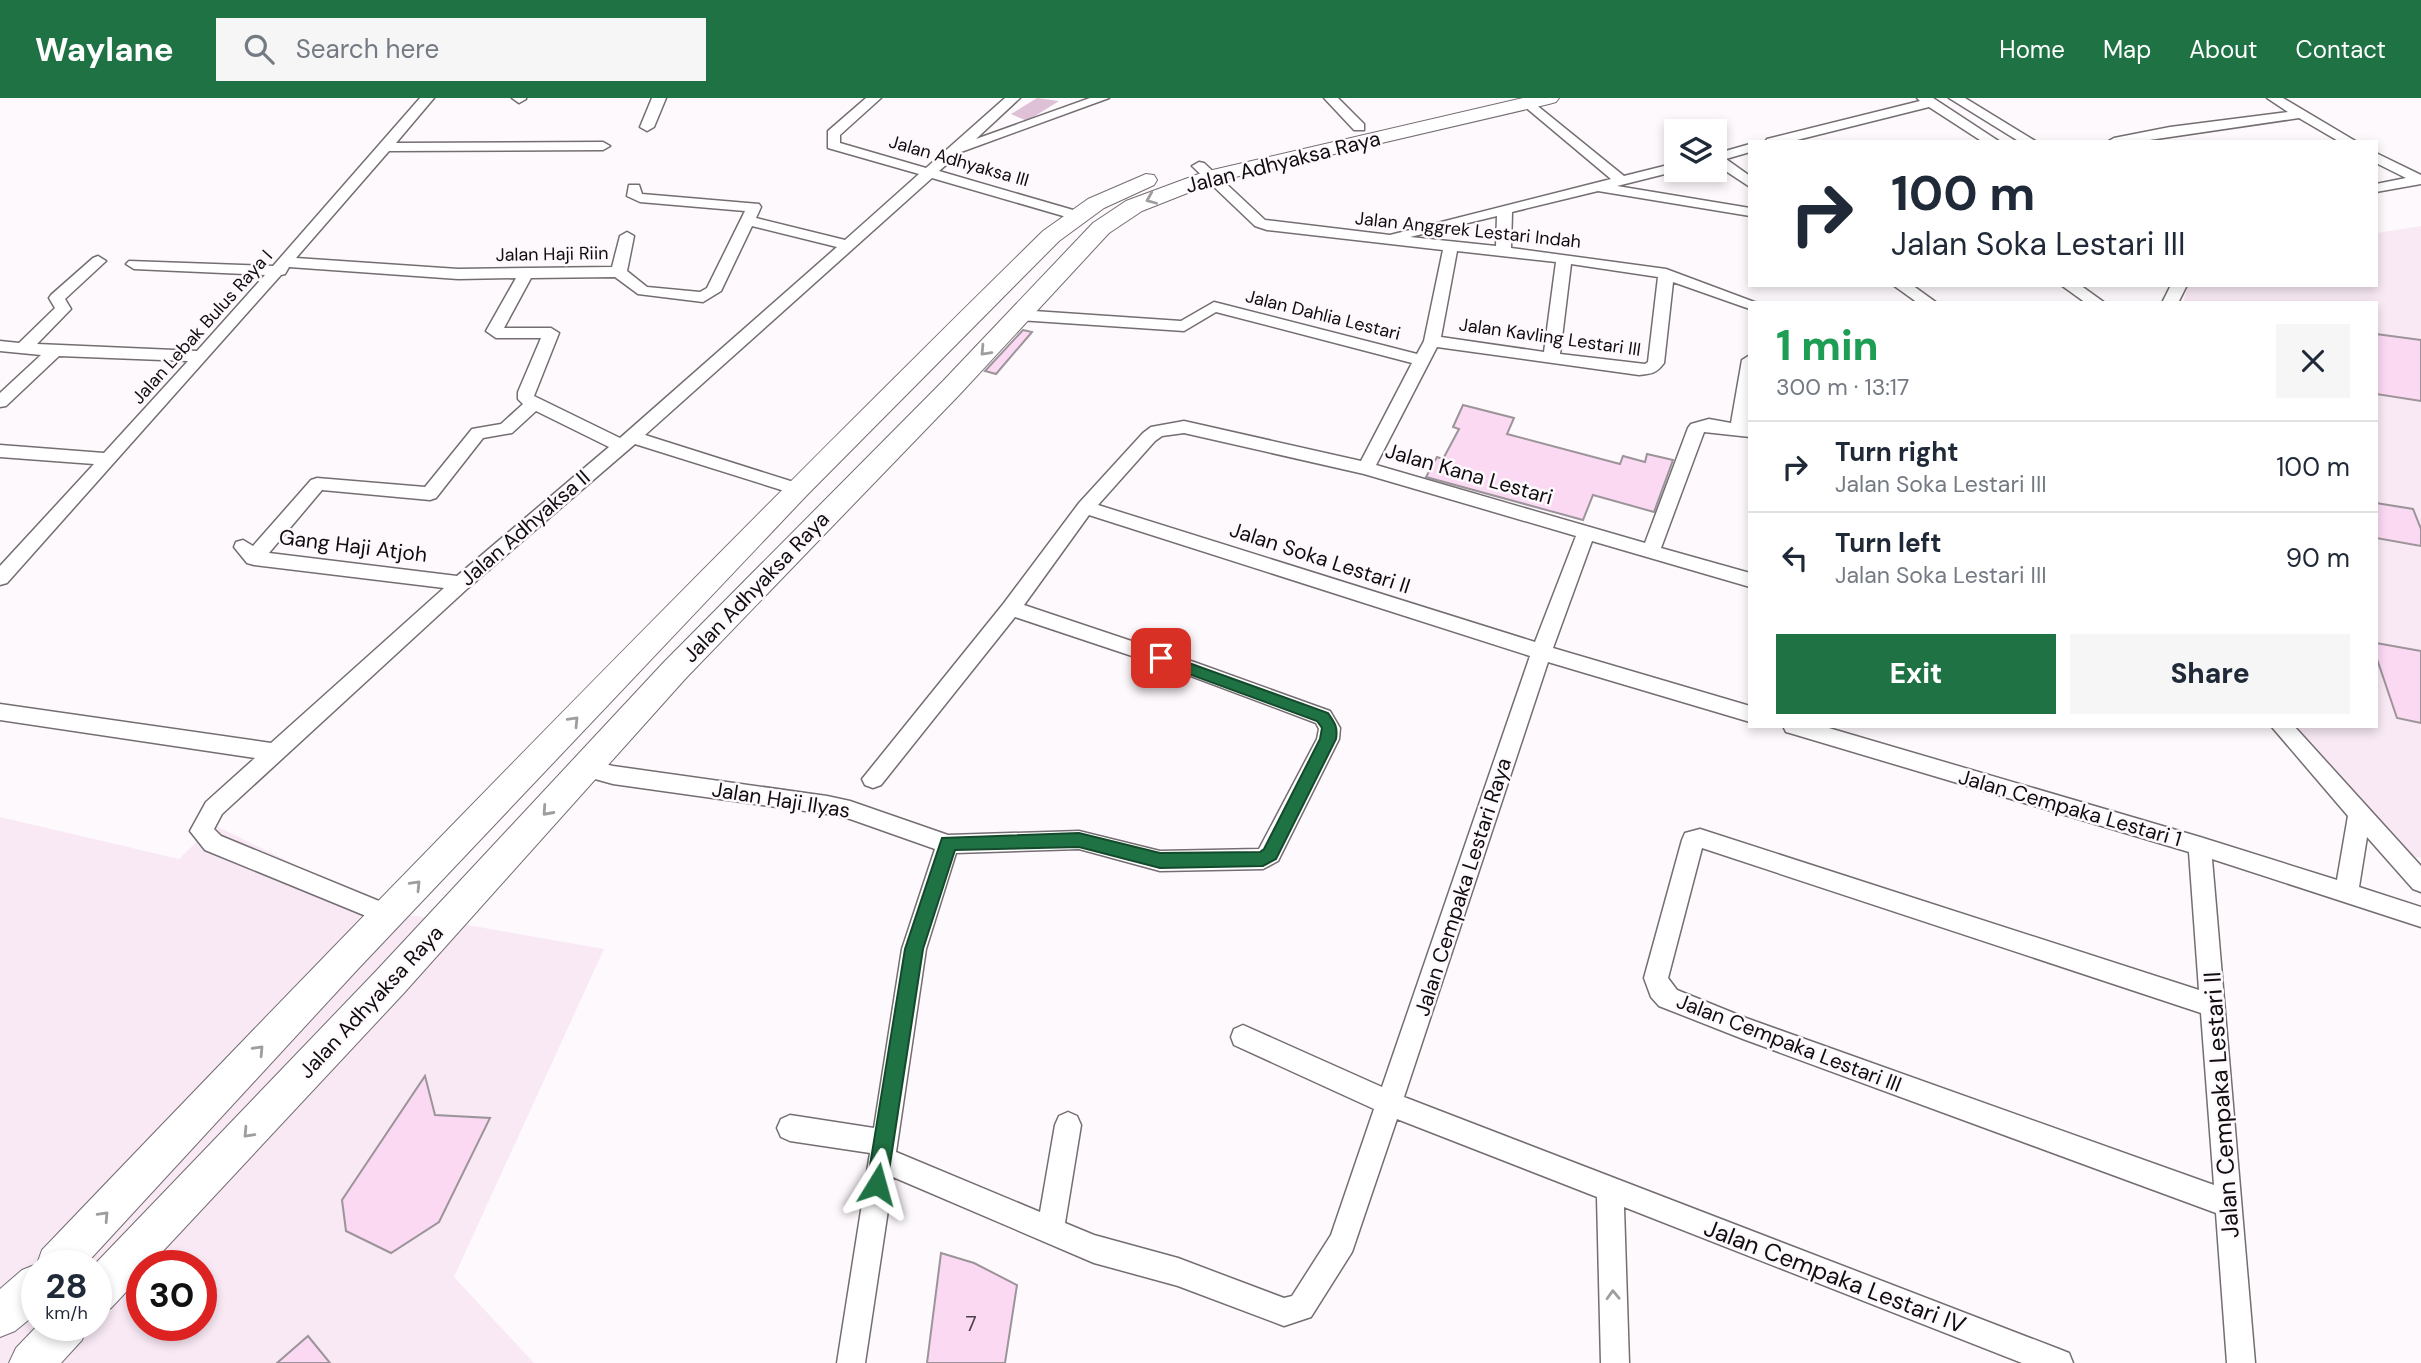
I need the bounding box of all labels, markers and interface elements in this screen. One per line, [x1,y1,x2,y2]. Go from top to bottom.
search box [216,18,706,81]
text: Waylane [35,28,174,71]
icon: search [240,30,278,68]
text: Search here [296,32,439,66]
text: Home [1999,34,2065,65]
text: Map [2103,34,2151,65]
text: About [2189,34,2258,65]
text: Contact [2296,34,2386,65]
map controls [1664,119,1727,182]
button: layers [1664,119,1727,182]
street label: Jalan Adhyaksa Raya [1183,124,1383,200]
street label: Jalan Adhyaksa III [886,130,1032,192]
text: 100 m [1891,161,2035,225]
icon: right [1776,168,1867,259]
one-way arrow [1145,190,1157,204]
street label: Jalan Anggrek Lestari Indah [1354,206,1582,254]
text: Jalan Soka Lestari III [1891,223,2186,265]
street label: Jalan Haji Riin [495,241,609,267]
street label: Jalan Lebak Bulus Raya I [126,245,278,409]
street label: Jalan Dahlia Lestari [1243,284,1403,346]
street label: Jalan Kavling Lestari III [1457,312,1643,362]
text: 1 min [1776,318,1879,373]
button: close [2276,324,2350,398]
one-way arrow [980,343,993,356]
text: 300 m · 13:17 [1776,372,1909,402]
text: Turn right [1835,435,1959,469]
street label: Jalan Kana Lestari [1382,437,1556,511]
icon: right [1776,448,1814,486]
text: 100 m [2276,450,2350,484]
street label: Jalan Adhyaksa II [454,464,596,592]
text: Jalan Soka Lestari III [1835,469,2047,499]
street label: Jalan Adhyaksa Raya [677,505,835,669]
street label: Jalan Soka Lestari II [1226,516,1414,600]
street label: Gang Haji Atjoh [277,523,429,569]
text: Turn left [1835,526,1942,560]
icon: left [1776,539,1814,577]
text: 90 m [2286,541,2350,575]
text: Jalan Soka Lestari III [1835,560,2047,590]
pin [1131,628,1191,688]
button: Exit [1776,634,2056,714]
button: Share [2070,634,2350,714]
icon: arrive [1142,639,1180,677]
one-way arrow [566,716,579,729]
street label: Jalan Cempaka Lestari Raya [1408,754,1518,1020]
street label: Jalan Cempaka Lestari 1 [1955,763,2185,853]
street label: Jalan Haji Ilyas [710,775,852,825]
one-way arrow [543,803,555,816]
one-way arrow [408,880,421,893]
street label: Jalan Adhyaksa Raya [293,919,449,1085]
street label: Jalan Cempaka Lestari II [2196,971,2246,1239]
street label: Jalan Cempaka Lestari III [1672,987,1906,1099]
one-way arrow [251,1045,264,1058]
one-way arrow [243,1125,256,1138]
position arrow [840,1147,914,1221]
one-way arrow [95,1211,108,1224]
street label: Jalan Cempaka Lestari IV [1700,1212,1970,1340]
speed limit sign: 30 [126,1250,217,1341]
text: 28 [45,1263,88,1309]
one-way arrow [1605,1289,1620,1300]
text: km/h [45,1301,88,1325]
house number: 7 [965,1310,977,1338]

